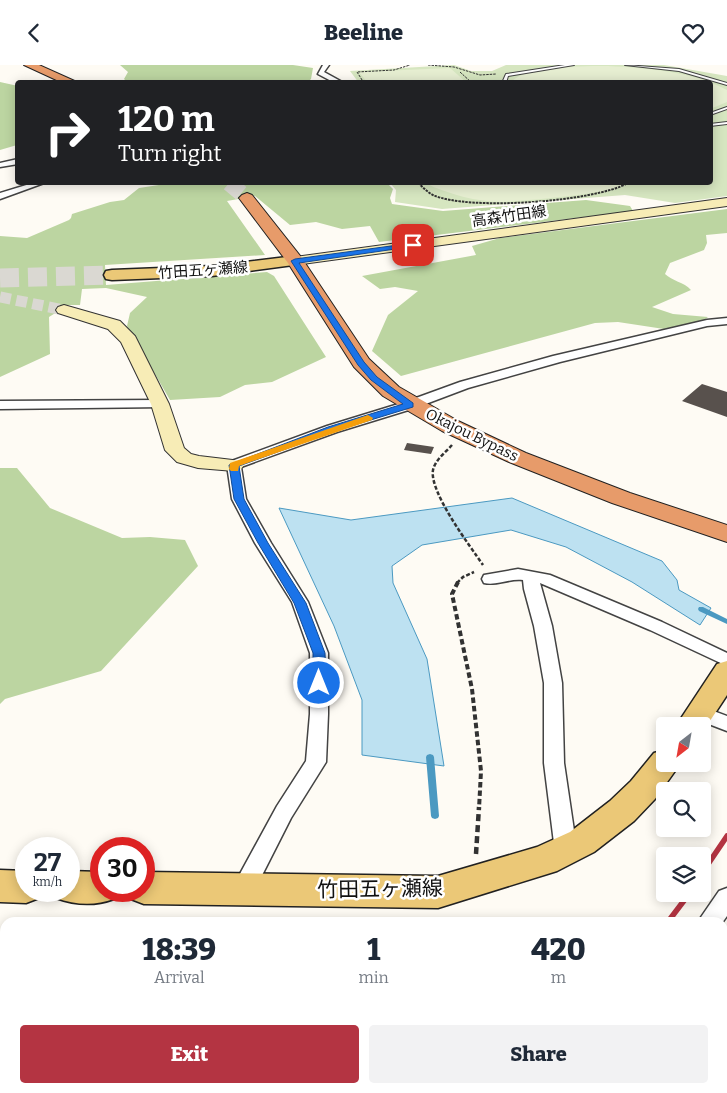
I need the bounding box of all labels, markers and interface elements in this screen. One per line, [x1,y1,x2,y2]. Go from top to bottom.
icon: back [20,19,48,47]
text: Beeline [324,19,403,46]
icon: heart [679,19,707,47]
text: 120 m [118,98,215,140]
icon: right [35,100,100,165]
text: Turn right [118,140,221,167]
street label: 高森竹田線 [471,202,547,230]
pin [392,224,434,266]
icon: arrive [399,231,427,259]
street label: 竹田五ヶ瀬線 [157,258,249,282]
street label: Okajou Bypass [423,405,521,465]
position arrow [292,656,344,708]
north arrow [656,717,711,773]
map controls [656,717,711,902]
button: search [656,782,711,837]
speed limit sign: 30 [90,837,155,902]
button: layers [656,847,711,902]
text: 27 [34,848,61,878]
text: km/h [33,875,62,889]
street label: 竹田五ヶ瀬線 [317,875,443,903]
text: 18:39 [142,932,216,968]
text: 1 [367,932,380,968]
text: 420 [531,932,586,968]
text: Arrival [154,968,205,987]
text: min [358,968,389,987]
text: m [551,968,566,987]
button: Exit [20,1025,359,1083]
button: Share [369,1025,708,1083]

